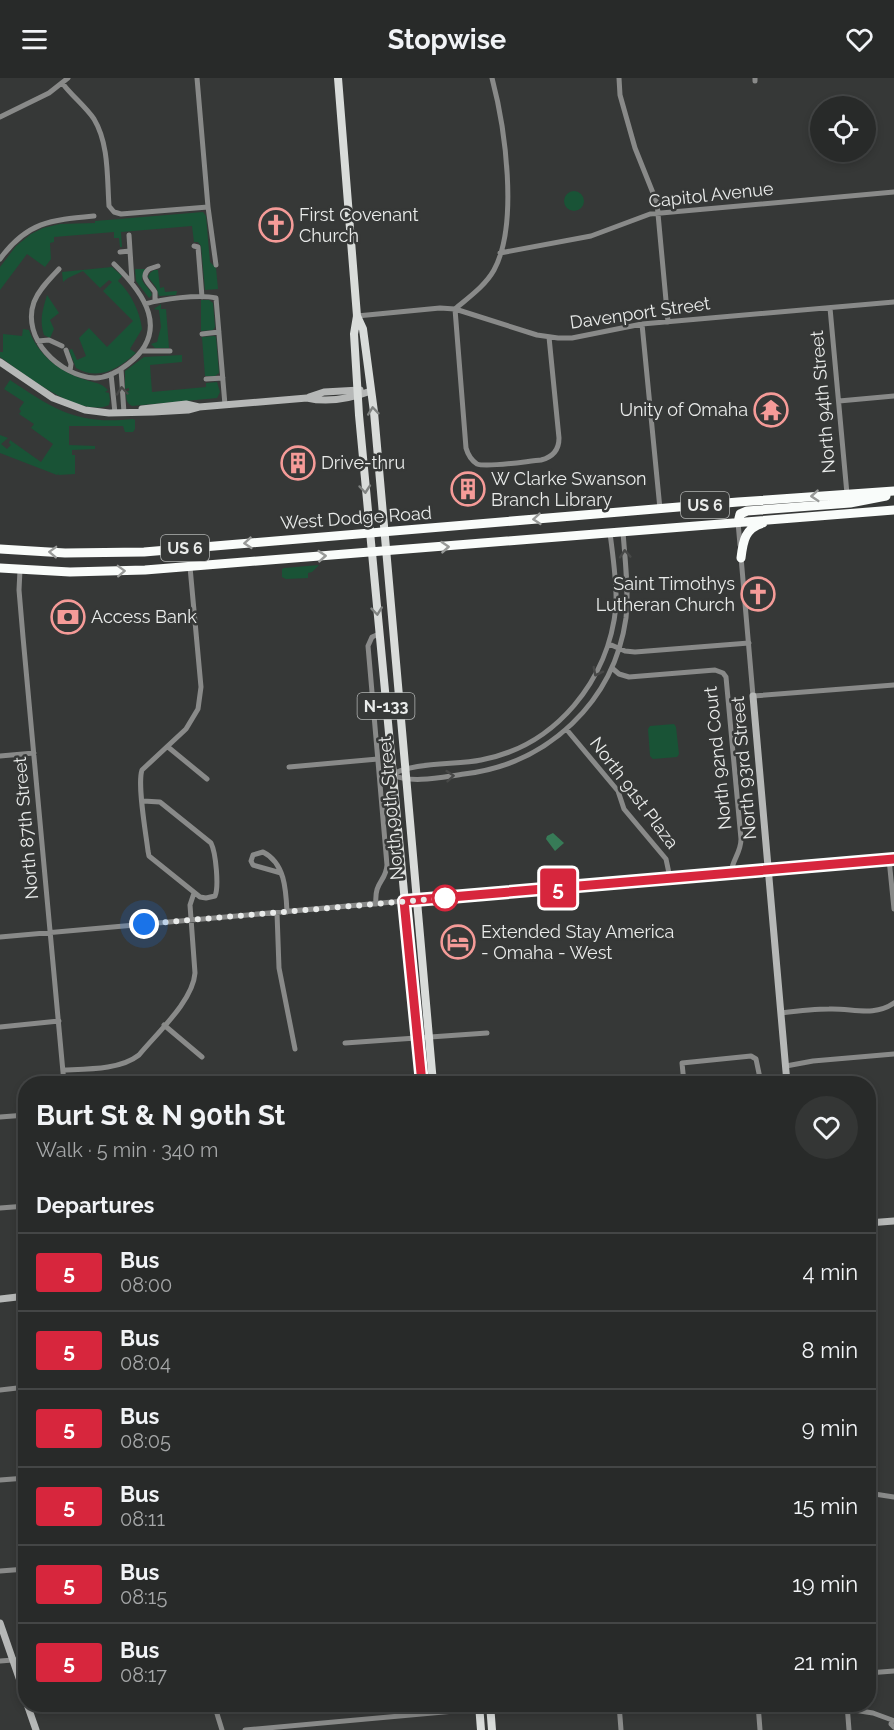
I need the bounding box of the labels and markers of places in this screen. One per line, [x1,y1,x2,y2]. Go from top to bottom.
place label: First Covenant Church [299,204,418,246]
church icon: First Covenant Church [258,207,294,243]
temple icon: Unity of Omaha [753,392,789,428]
place label: Unity of Omaha [619,399,748,420]
building icon: Drive-thru [280,445,316,481]
place label: Drive-thru [321,452,405,473]
place label: W Clarke Swanson Branch Library [491,468,647,510]
building icon: W Clarke Swanson Branch Library [450,471,486,507]
place label: Saint Timothys Lutheran Church [596,573,735,615]
church icon: Saint Timothys Lutheran Church [740,576,776,612]
bank icon: Access Bank [50,599,86,635]
place label: Access Bank [91,606,197,627]
unlabelled marker [432,885,458,911]
place label: Extended Stay America - Omaha - West [481,921,674,963]
hotel icon: Extended Stay America - Omaha - West [440,924,476,960]

